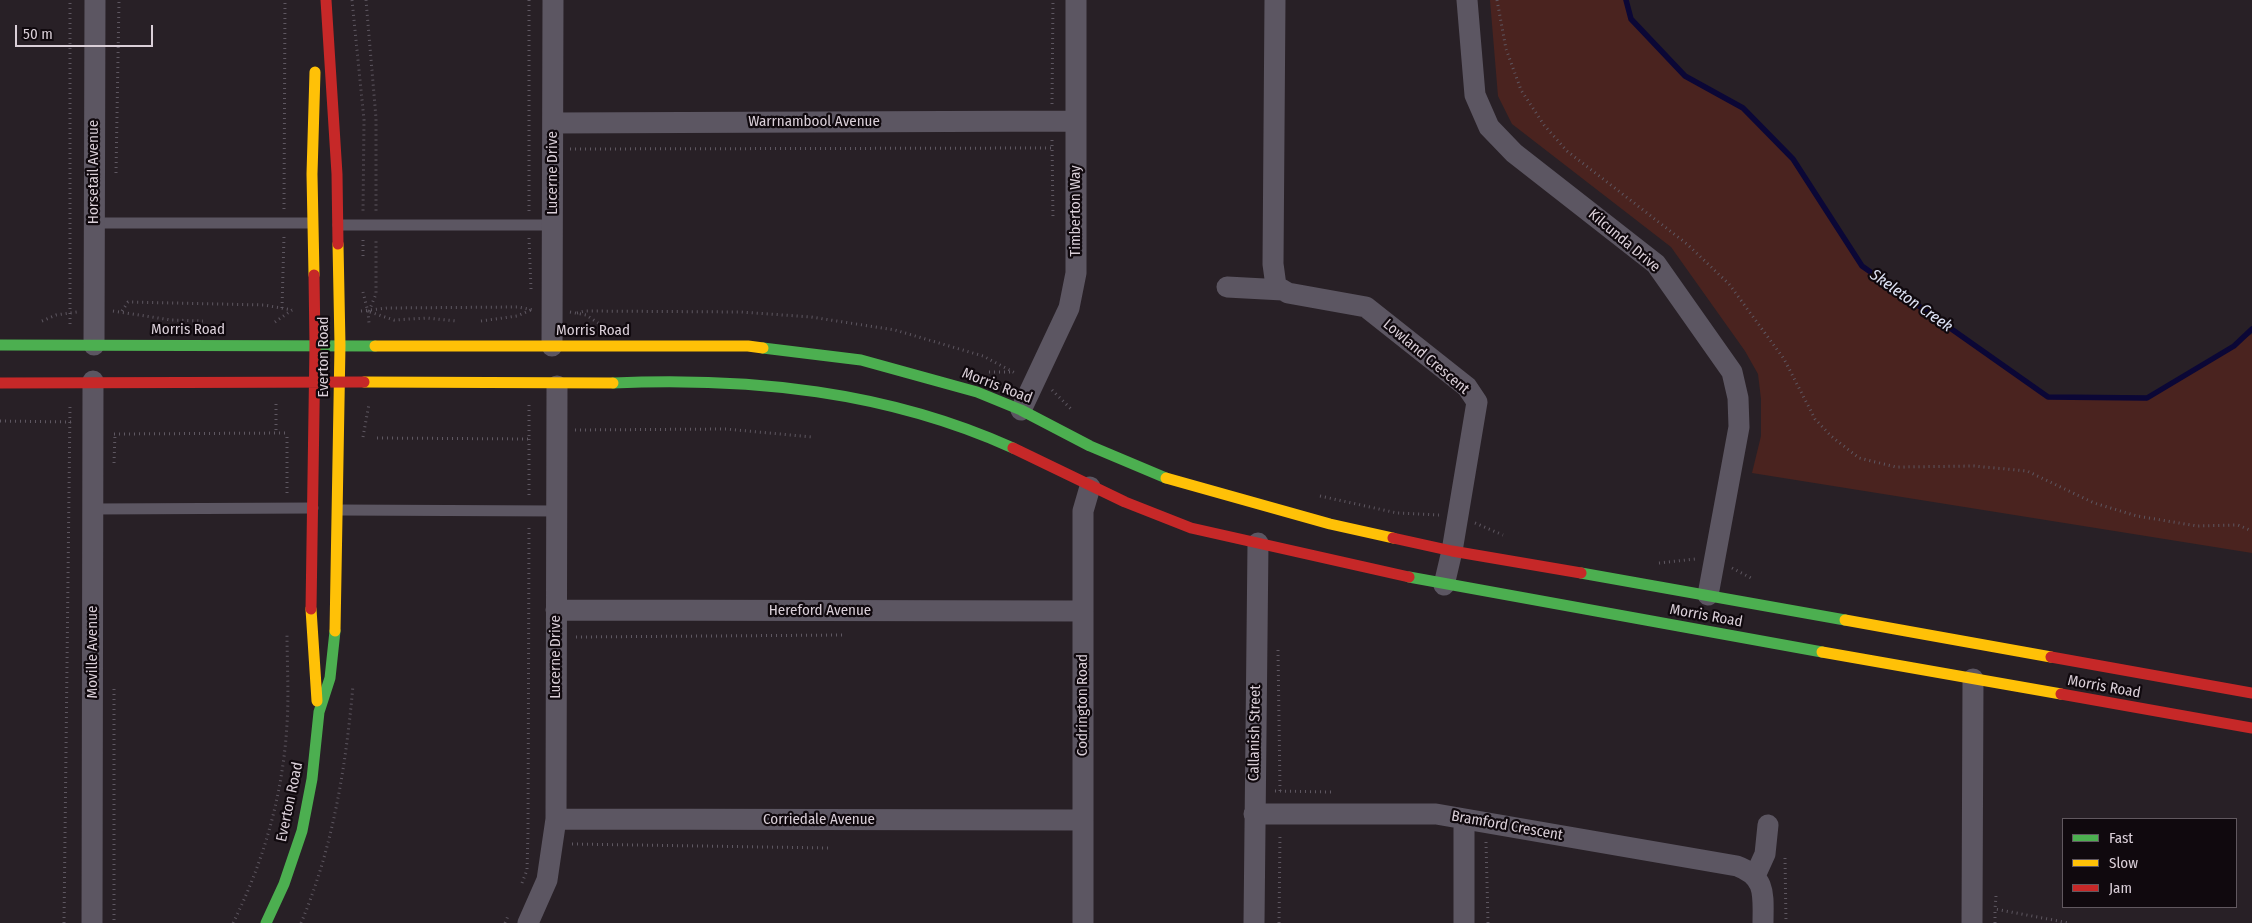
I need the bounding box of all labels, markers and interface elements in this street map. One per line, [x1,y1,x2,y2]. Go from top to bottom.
scale bar [18,15,155,47]
text: 50 m [23,25,53,43]
street label: Warrnambool Avenue [748,113,880,131]
street label: Horsetail Avenue [85,120,103,224]
street label: Lucerne Drive [544,131,562,215]
street label: Timberton Way [1067,165,1085,257]
street label: Kilcunda Drive [1584,206,1664,276]
water label: Skeleton Creek [1866,266,1956,336]
street label: Everton Road [315,316,333,398]
street label: Lowland Crescent [1379,316,1473,398]
street label: Morris Road [151,321,225,339]
street label: Morris Road [556,322,630,340]
street label: Morris Road [959,364,1035,408]
street label: Morris Road [1668,601,1744,631]
street label: Hereford Avenue [769,602,871,620]
street label: Moville Avenue [84,606,102,698]
street label: Lucerne Drive [547,615,565,699]
street label: Codrington Road [1074,654,1092,756]
street label: Morris Road [2066,672,2142,702]
street label: Callanish Street [1245,685,1265,781]
street label: Everton Road [273,760,307,844]
street label: Bramford Crescent [1450,807,1564,845]
street label: Corriedale Avenue [763,811,875,829]
legend [2062,818,2237,908]
text: Fast [2109,829,2133,847]
text: Slow [2109,854,2138,872]
text: Jam [2109,879,2132,897]

